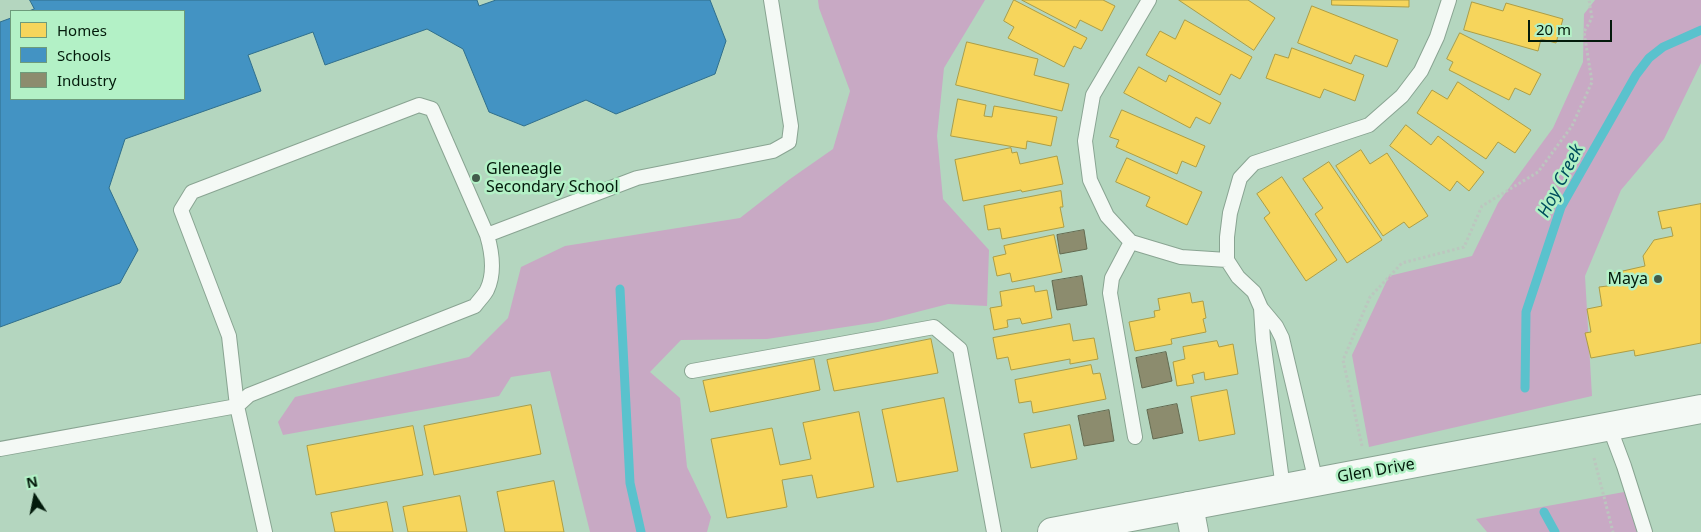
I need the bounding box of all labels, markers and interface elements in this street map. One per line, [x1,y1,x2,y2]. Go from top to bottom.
legend [10,10,185,100]
scale bar [1531,10,1615,42]
text: 20 m [1536,19,1571,39]
text: Homes [57,20,107,40]
text: Schools [57,45,111,65]
text: Industry [57,70,116,90]
water label: Hoy Creek [1533,141,1589,221]
place label: Gleneagle Secondary School [486,159,619,197]
marker: Gleneagle Secondary School [470,172,482,184]
place label: Maya [1607,269,1648,289]
marker: Maya [1652,273,1664,285]
street label: Glen Drive [1336,455,1416,487]
text: N [25,471,39,492]
north arrow [10,472,60,522]

